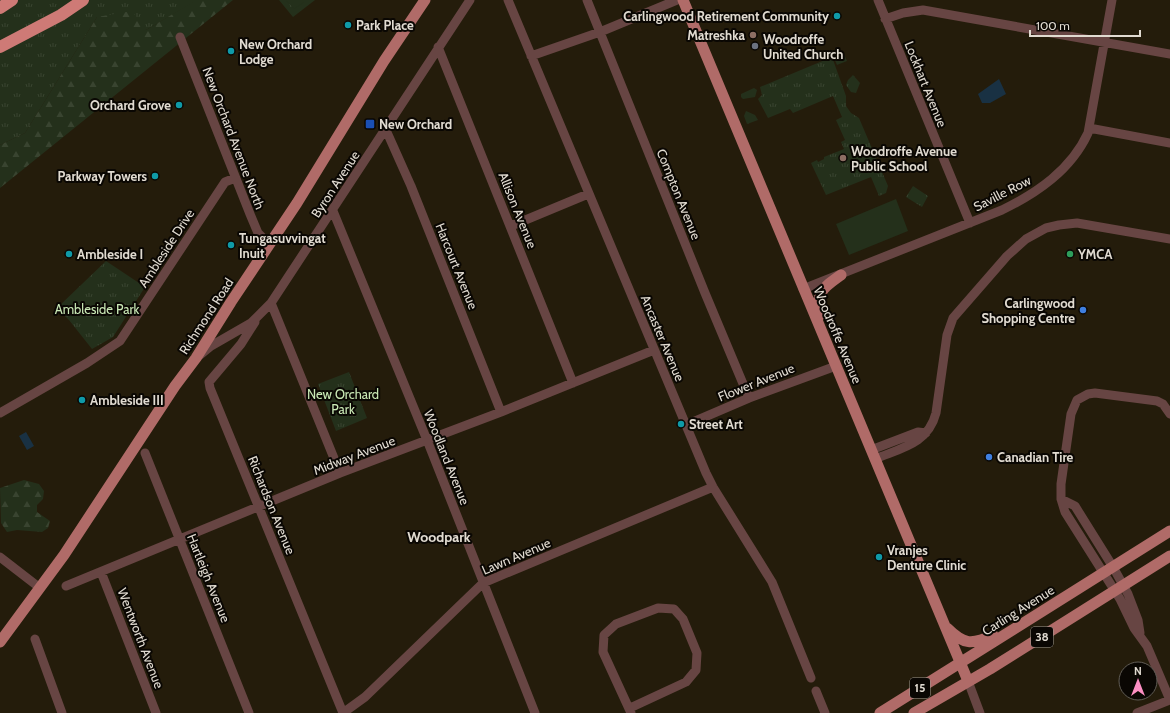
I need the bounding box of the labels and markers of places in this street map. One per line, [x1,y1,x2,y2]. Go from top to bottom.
place label: Carlingwood Retirement Community [623,8,829,24]
marker: Carlingwood Retirement Community [832,11,842,21]
place label: Park Place [356,17,414,33]
marker: Park Place [343,20,353,30]
place label: Matreshka [687,27,746,43]
marker: Matreshka [748,30,758,40]
place label: Woodroffe United Church [763,31,843,62]
place label: New Orchard Lodge [239,36,312,67]
marker: Woodroffe United Church [750,41,760,51]
marker: New Orchard Lodge [226,46,236,56]
place label: Orchard Grove [90,97,171,113]
marker: Orchard Grove [174,100,184,110]
place label: New Orchard [379,116,452,132]
marker: New Orchard [364,118,376,130]
place label: Woodroffe Avenue Public School [851,143,957,174]
marker: Woodroffe Avenue Public School [838,153,848,163]
place label: Parkway Towers [57,168,147,184]
marker: Parkway Towers [150,171,160,181]
place label: Tungasuvvingat Inuit [239,230,326,261]
marker: Tungasuvvingat Inuit [226,240,236,250]
place label: Ambleside I [77,246,143,262]
place label: YMCA [1077,246,1113,262]
marker: Ambleside I [64,249,74,259]
marker: YMCA [1065,249,1075,259]
place label: Carlingwood Shopping Centre [981,295,1075,326]
marker: Carlingwood Shopping Centre [1078,305,1088,315]
place label: Ambleside III [90,392,164,408]
marker: Ambleside III [77,395,87,405]
place label: Street Art [689,416,743,432]
marker: Street Art [676,419,686,429]
place label: Canadian Tire [997,449,1074,465]
marker: Canadian Tire [984,452,994,462]
place label: Vranjes Denture Clinic [887,542,966,573]
marker: Vranjes Denture Clinic [874,552,884,562]

